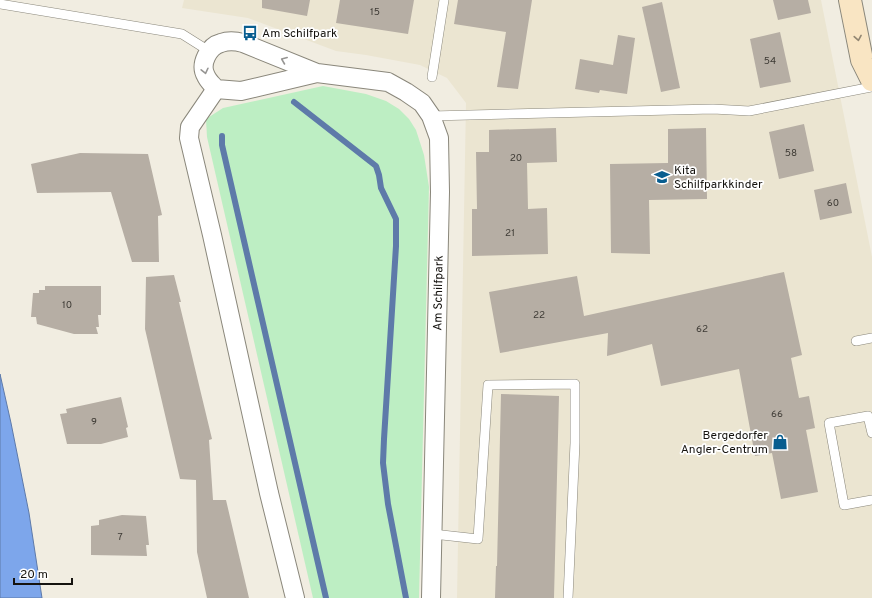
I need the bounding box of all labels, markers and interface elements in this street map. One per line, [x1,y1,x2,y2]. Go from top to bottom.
house number: 15 [370,6,380,19]
bus stop icon: Am Schilfpark [241,24,259,42]
place label: Am Schilfpark [262,26,337,42]
one-way arrow [853,35,861,41]
house number: 54 [764,55,776,68]
one-way arrow [281,56,288,64]
one-way arrow [201,67,209,74]
house number: 58 [785,147,797,160]
house number: 20 [510,152,522,165]
place label: Kita Schilfparkkinder [674,163,763,193]
school or university icon: Kita Schilfparkkinder [653,168,671,186]
house number: 60 [827,197,839,210]
house number: 21 [505,227,515,240]
street label: Am Schilfpark [430,255,448,331]
house number: 10 [62,299,72,312]
house number: 22 [533,309,545,322]
house number: 62 [696,323,708,336]
house number: 66 [771,408,783,421]
house number: 9 [91,416,97,429]
place label: Bergedorfer Angler-Centrum [681,428,768,458]
shop icon: Bergedorfer Angler-Centrum [771,433,789,451]
house number: 7 [117,531,123,544]
scale bar [14,560,72,586]
text: 20 m [20,567,48,583]

